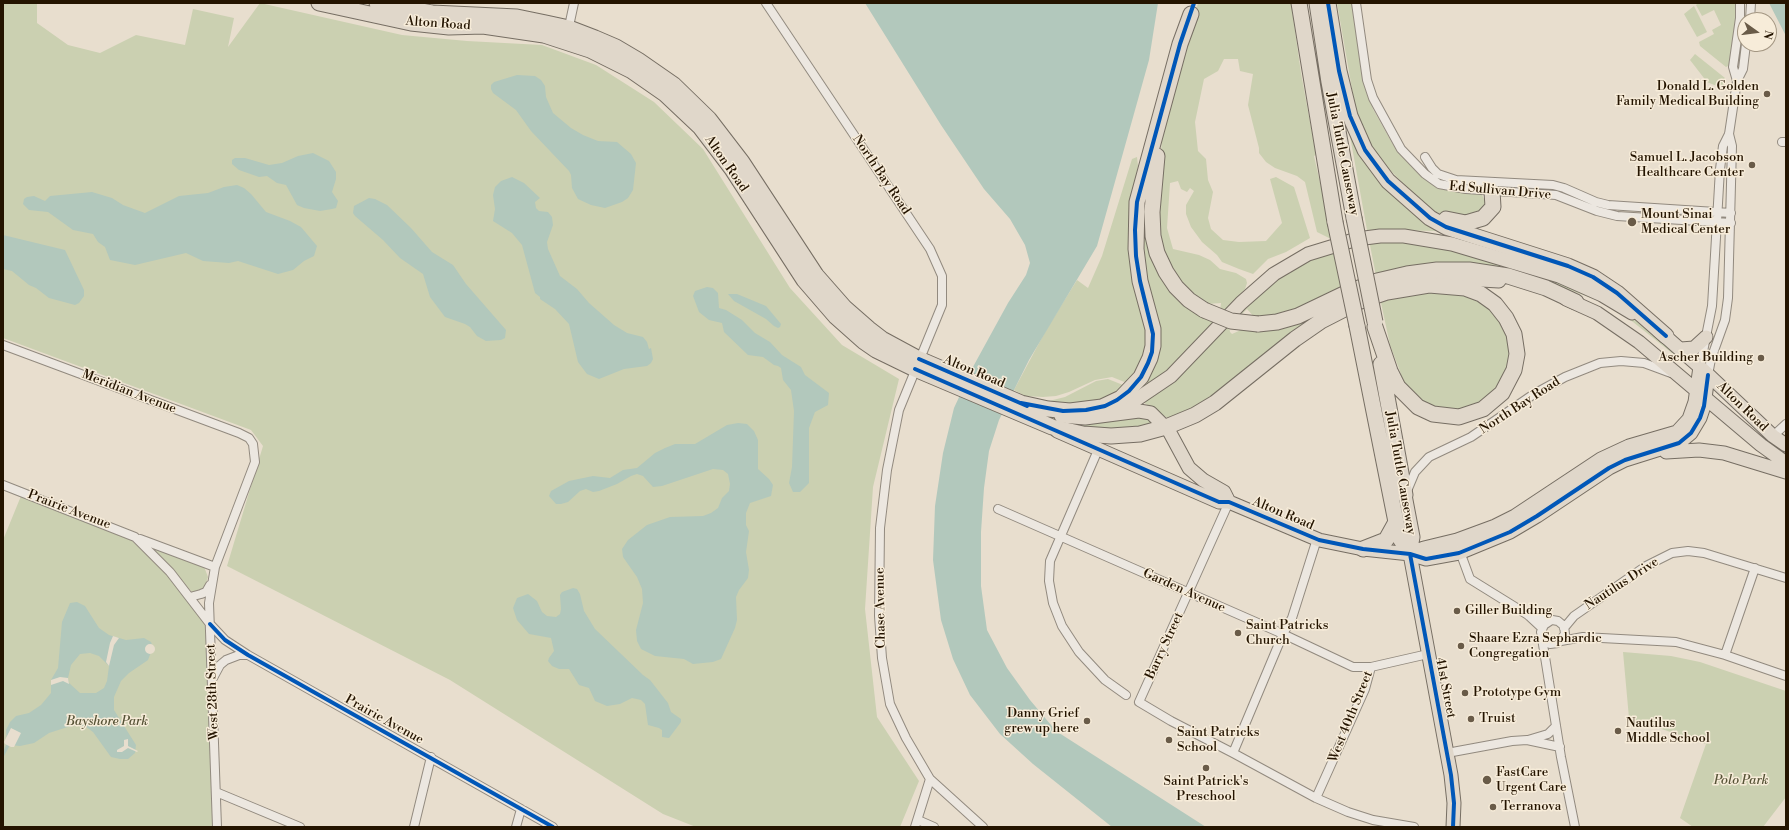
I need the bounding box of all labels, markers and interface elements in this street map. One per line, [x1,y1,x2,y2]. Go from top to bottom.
north arrow [1737,12,1777,52]
street label: Alton Road [405,14,471,34]
text: N [1760,29,1776,41]
place label: Donald L. Golden Family Medical Building [1616,79,1759,110]
marker: Donald L. Golden Family Medical Building [1762,89,1772,99]
street label: Julia Tuttle Causeway [1322,91,1362,217]
street label: North Bay Road [849,132,913,218]
street label: Alton Road [701,133,751,195]
place label: Samuel L. Jacobson Healthcare Center [1630,150,1744,181]
marker: Samuel L. Jacobson Healthcare Center [1747,160,1757,170]
street label: Ed Sullivan Drive [1448,179,1552,203]
place label: Mount Sinai Medical Center [1641,207,1730,238]
marker: Mount Sinai Medical Center [1626,216,1638,228]
place label: Ascher Building [1658,350,1753,366]
street label: Alton Road [941,352,1007,392]
marker: Ascher Building [1756,353,1766,363]
street label: Meridian Avenue [80,367,178,417]
street label: North Bay Road [1477,374,1563,438]
street label: Alton Road [1713,379,1771,435]
street label: Julia Tuttle Causeway [1381,410,1419,536]
street label: Prairie Avenue [25,487,113,533]
street label: Alton Road [1250,494,1316,534]
street label: Nautilus Drive [1582,554,1662,614]
street label: Garden Avenue [1140,566,1228,616]
street label: Chase Avenue [872,567,890,649]
place label: Giller Building [1465,603,1552,619]
marker: Giller Building [1452,606,1462,616]
street label: Barry Street [1143,610,1187,682]
place label: Saint Patricks Church [1246,618,1328,649]
marker: Saint Patricks Church [1233,628,1243,638]
place label: Shaare Ezra Sephardic Congregation [1469,631,1602,662]
marker: Shaare Ezra Sephardic Congregation [1456,641,1466,651]
street label: West 28th Street [204,644,222,740]
street label: 41st Street [1431,656,1459,720]
street label: West 40th Street [1326,669,1376,765]
place label: Prototype Gym [1473,685,1561,701]
marker: Prototype Gym [1460,688,1470,698]
street label: Prairie Avenue [342,692,426,748]
place label: Danny Grief grew up here [1004,706,1079,737]
place label: Truist [1479,711,1516,727]
park label: Bayshore Park [66,714,148,730]
marker: Truist [1466,714,1476,724]
marker: Danny Grief grew up here [1082,716,1092,726]
place label: Nautilus Middle School [1626,716,1710,747]
place label: Saint Patricks School [1177,725,1259,756]
marker: Nautilus Middle School [1613,726,1623,736]
marker: Saint Patricks School [1164,735,1174,745]
marker: Saint Patrick's Preschool [1201,763,1211,773]
place label: FastCare Urgent Care [1496,765,1567,796]
park label: Polo Park [1714,773,1768,789]
place label: Saint Patrick's Preschool [1164,774,1248,805]
marker: FastCare Urgent Care [1481,774,1493,786]
place label: Terranova [1501,799,1561,815]
marker: Terranova [1488,802,1498,812]

